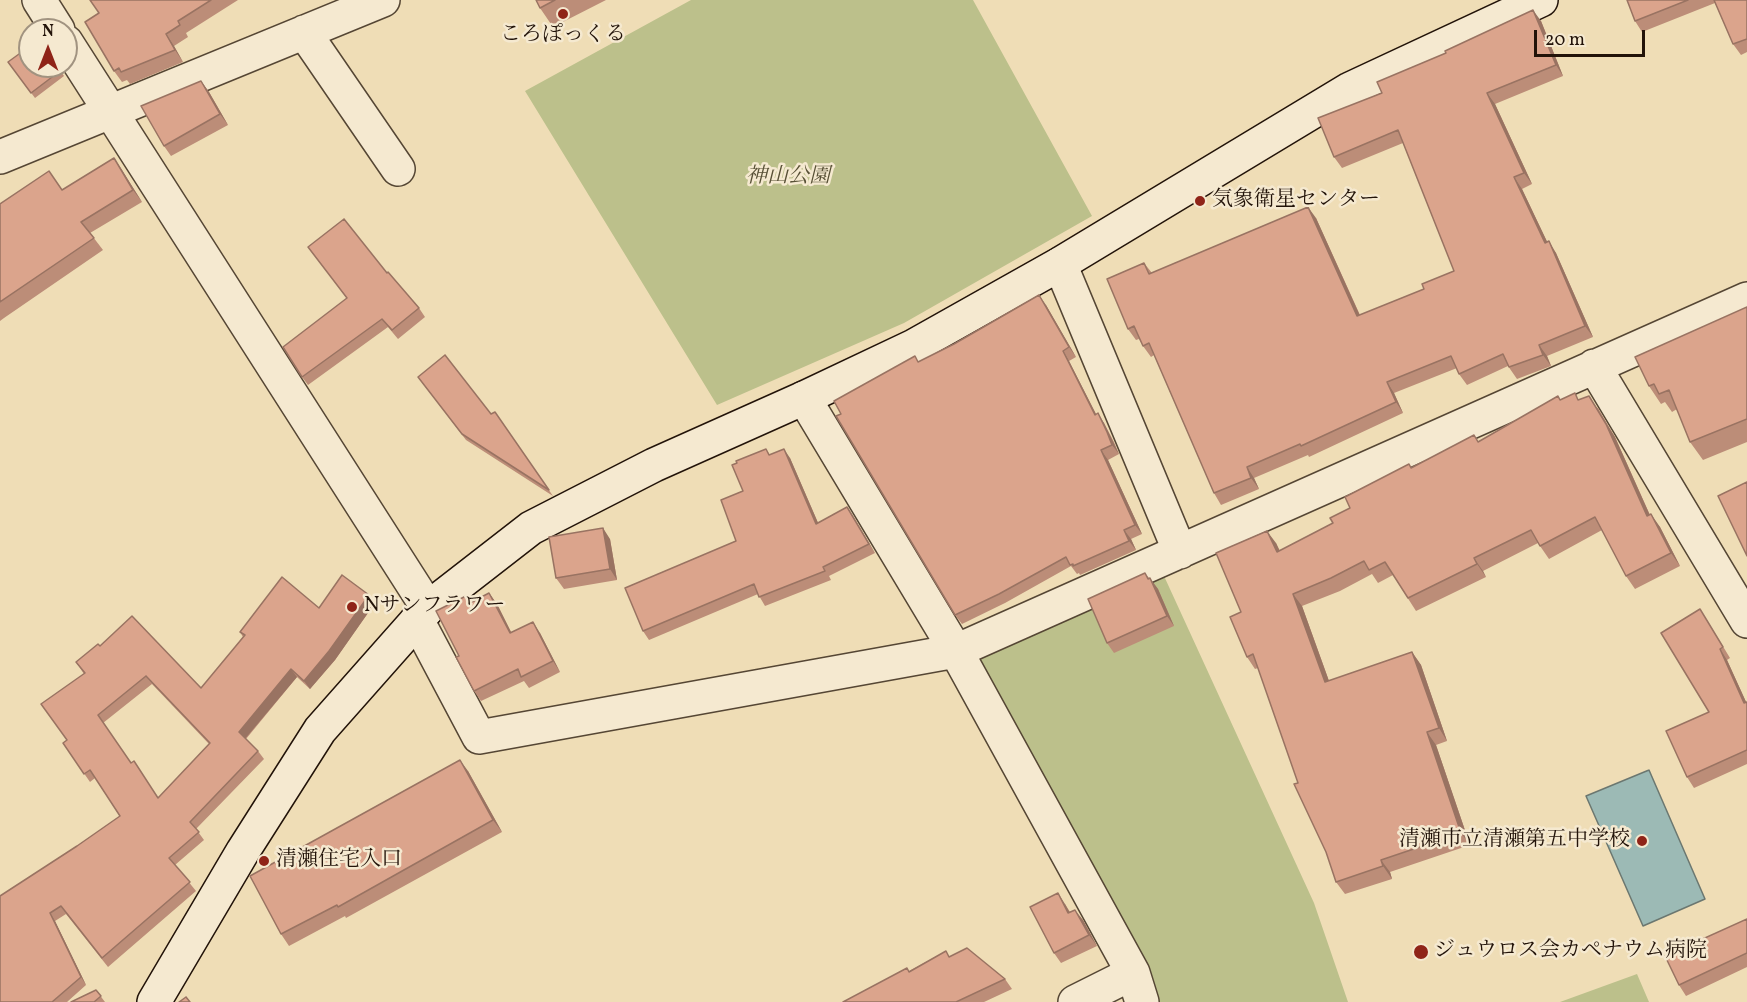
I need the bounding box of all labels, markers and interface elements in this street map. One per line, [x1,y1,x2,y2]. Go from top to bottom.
marker: ころぽっくる [556,7,570,21]
north arrow [18,18,78,78]
scale bar [1537,18,1648,56]
text: N [42,21,54,43]
place label: ころぽっくる [500,23,626,49]
text: 20 m [1545,28,1585,53]
park label: 神山公園 [746,165,830,191]
place label: 気象衛星センター [1212,188,1380,214]
marker: 気象衛星センター [1193,194,1207,208]
place label: Nサンフラワー [364,594,506,620]
marker: Nサンフラワー [345,600,359,614]
place label: 清瀬市立清瀬第五中学校 [1399,828,1630,854]
marker: 清瀬市立清瀬第五中学校 [1635,834,1649,848]
place label: 清瀬住宅入口 [276,848,402,874]
marker: 清瀬住宅入口 [257,854,271,868]
place label: ジュウロス会カペナウム病院 [1434,939,1707,965]
marker: ジュウロス会カペナウム病院 [1412,943,1430,961]

